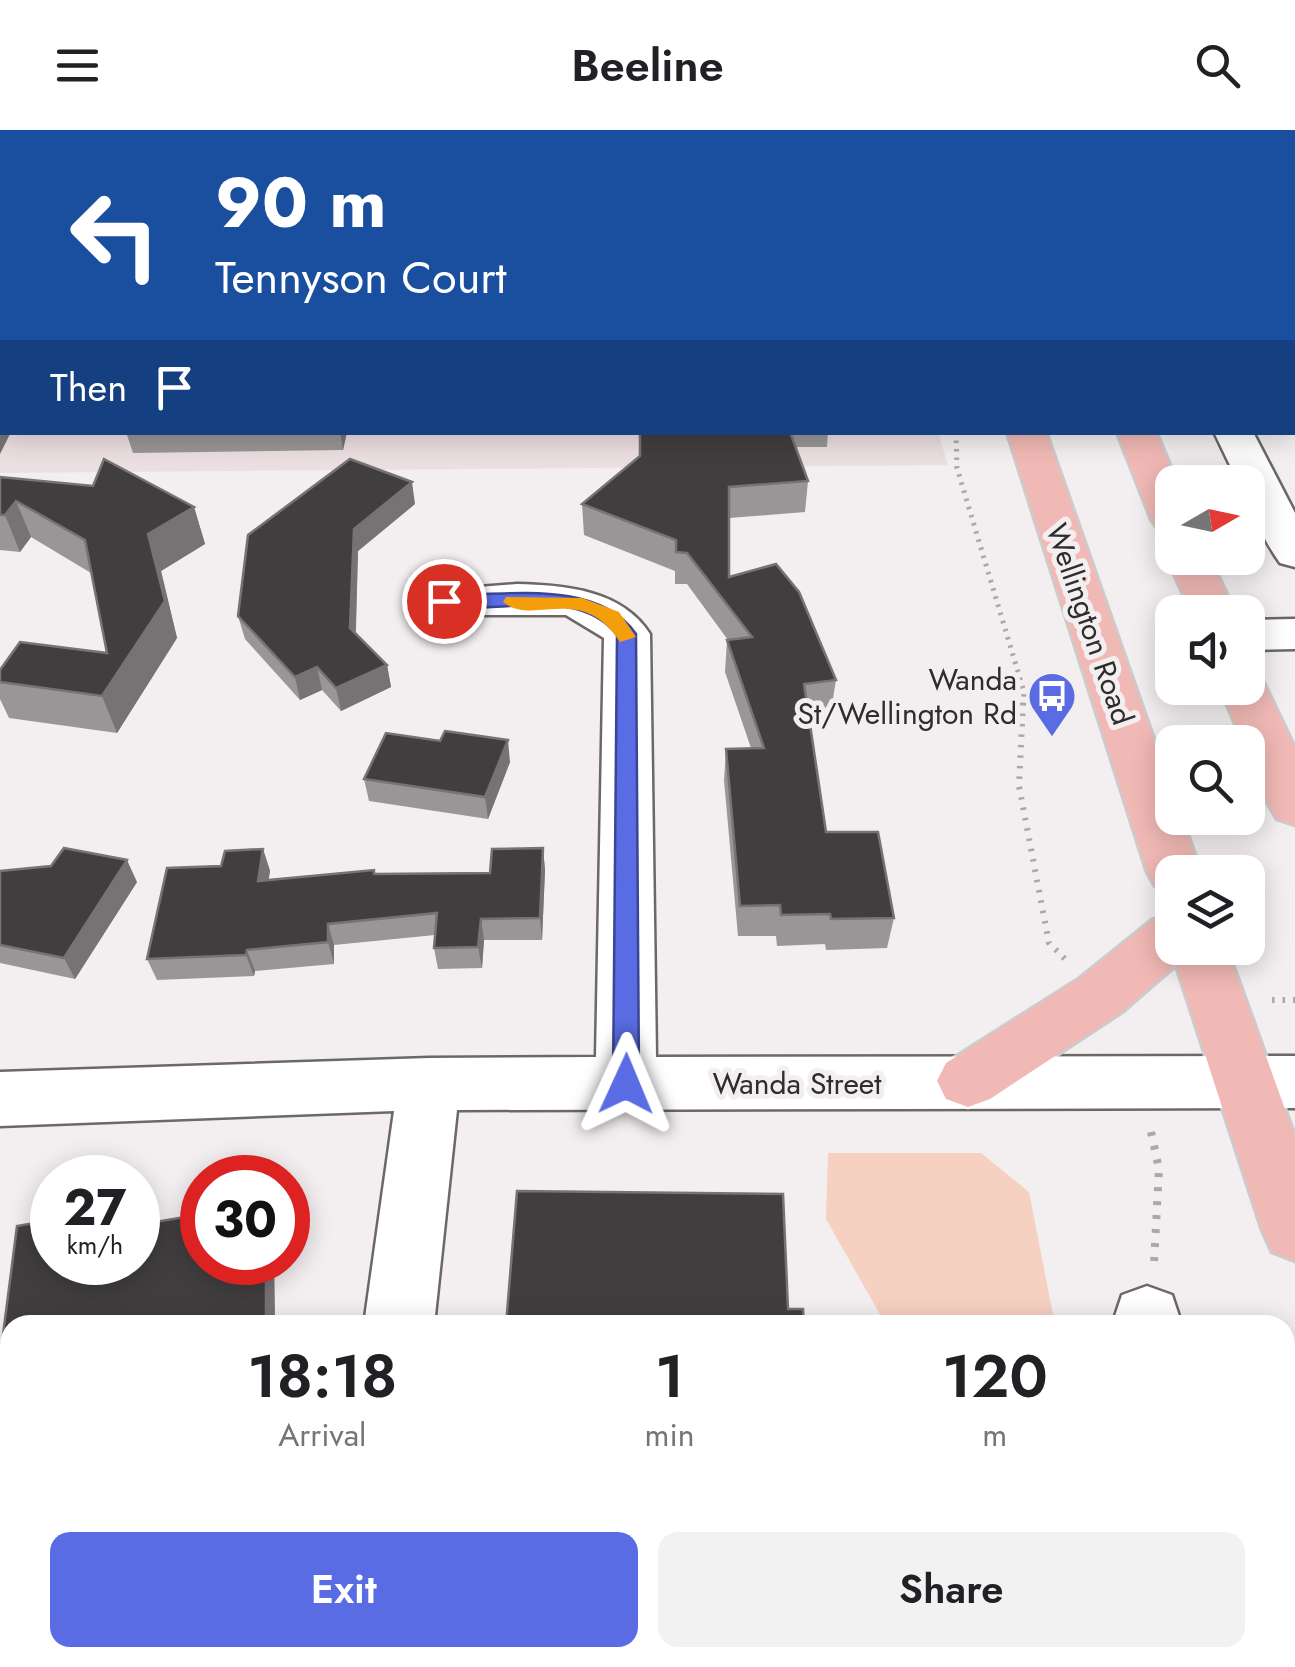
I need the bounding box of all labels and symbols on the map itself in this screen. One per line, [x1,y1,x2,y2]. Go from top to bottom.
north arrow [1155,465,1265,575]
street label: Wellington Road [1035,518,1145,730]
pin [402,559,487,644]
place label: Wanda St/Wellington Rd [798,658,1017,735]
bus stop icon: Wanda St/Wellington Rd [1026,670,1078,738]
position arrow [574,1032,678,1136]
street label: Wanda Street [713,1062,882,1105]
speed limit sign: 30 [180,1155,310,1285]

